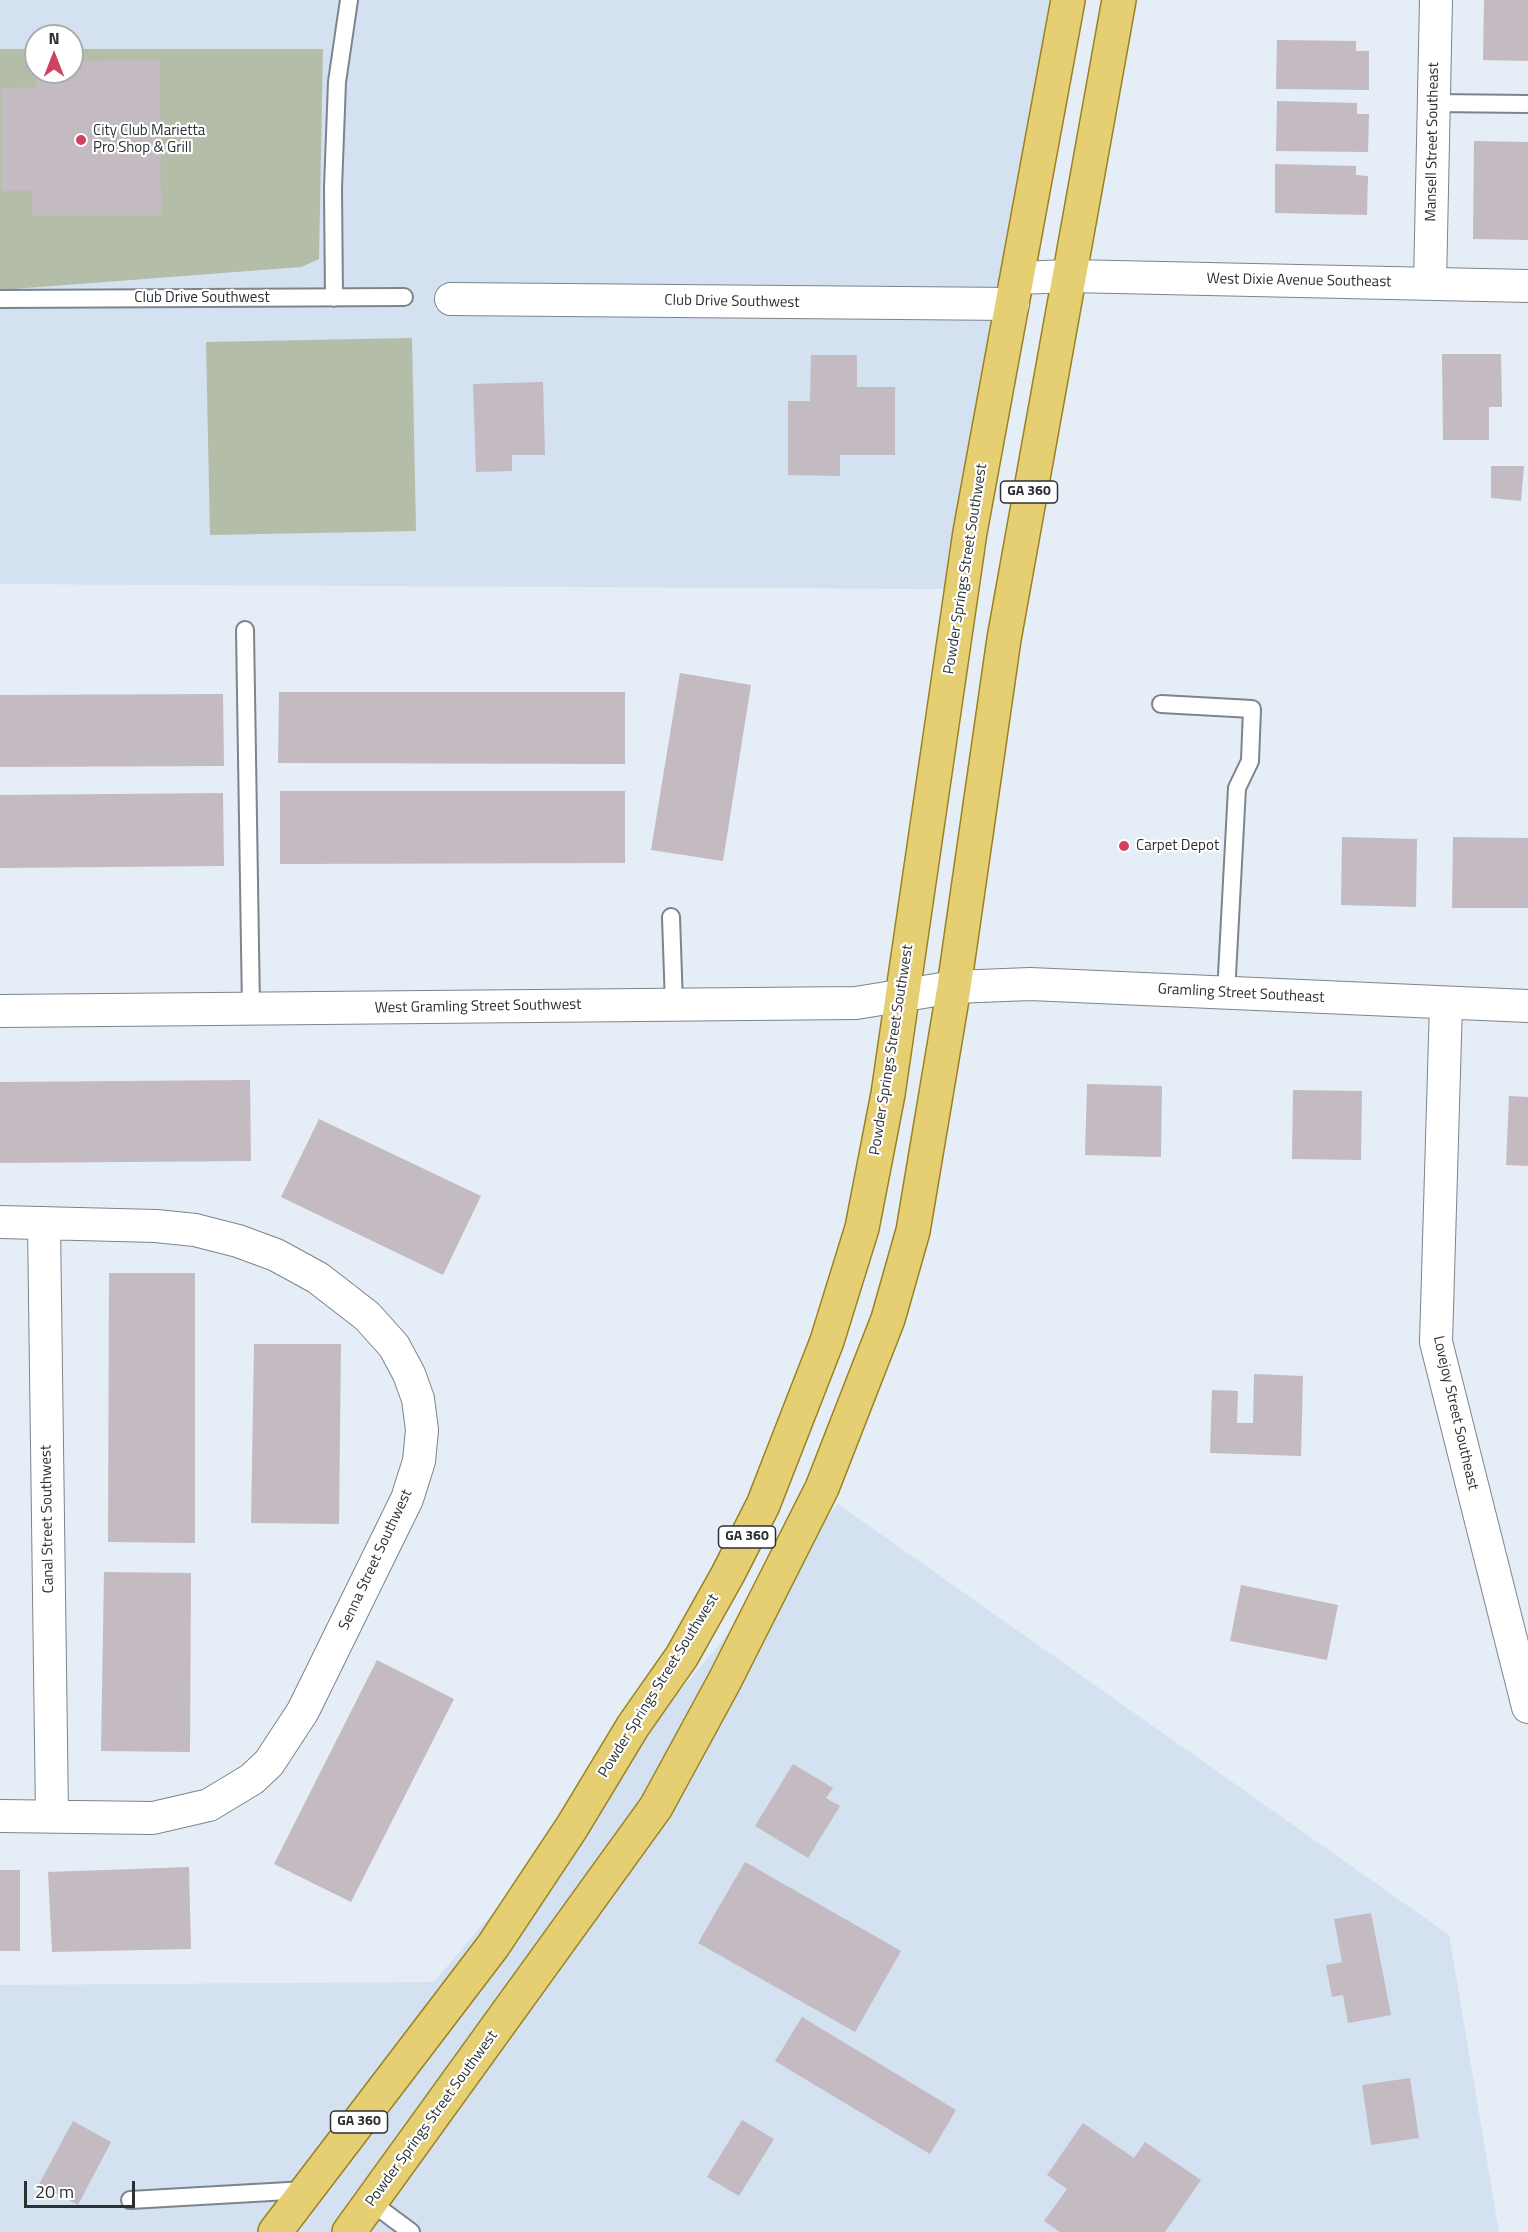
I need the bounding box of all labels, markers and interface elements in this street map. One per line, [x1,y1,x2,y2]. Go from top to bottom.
north arrow [24,24,84,84]
text: N [48,26,60,50]
street label: Mansell Street Southeast [1423,62,1443,222]
place label: City Club Marietta Pro Shop & Grill [93,122,205,157]
marker: City Club Marietta Pro Shop & Grill [74,133,88,147]
street label: West Dixie Avenue Southeast [1206,270,1392,292]
street label: Club Drive Southwest [134,289,270,307]
street label: Club Drive Southwest [664,292,800,312]
street label: Powder Springs Street Southwest [940,462,992,676]
road number: GA 360 [1000,481,1058,503]
place label: Carpet Depot [1136,837,1219,855]
marker: Carpet Depot [1117,839,1131,853]
street label: Powder Springs Street Southwest [866,943,918,1157]
street label: Gramling Street Southeast [1157,981,1325,1007]
street label: West Gramling Street Southwest [374,996,582,1018]
street label: Lovejoy Street Southeast [1428,1334,1482,1492]
street label: Canal Street Southwest [38,1445,58,1593]
street label: Senna Street Southwest [336,1487,416,1633]
road number: GA 360 [718,1526,776,1548]
street label: Powder Springs Street Southwest [595,1591,723,1781]
street label: Powder Springs Street Southwest [362,2028,502,2210]
road number: GA 360 [330,2111,388,2133]
scale bar [27,2169,138,2207]
text: 20 m [35,2178,74,2205]

